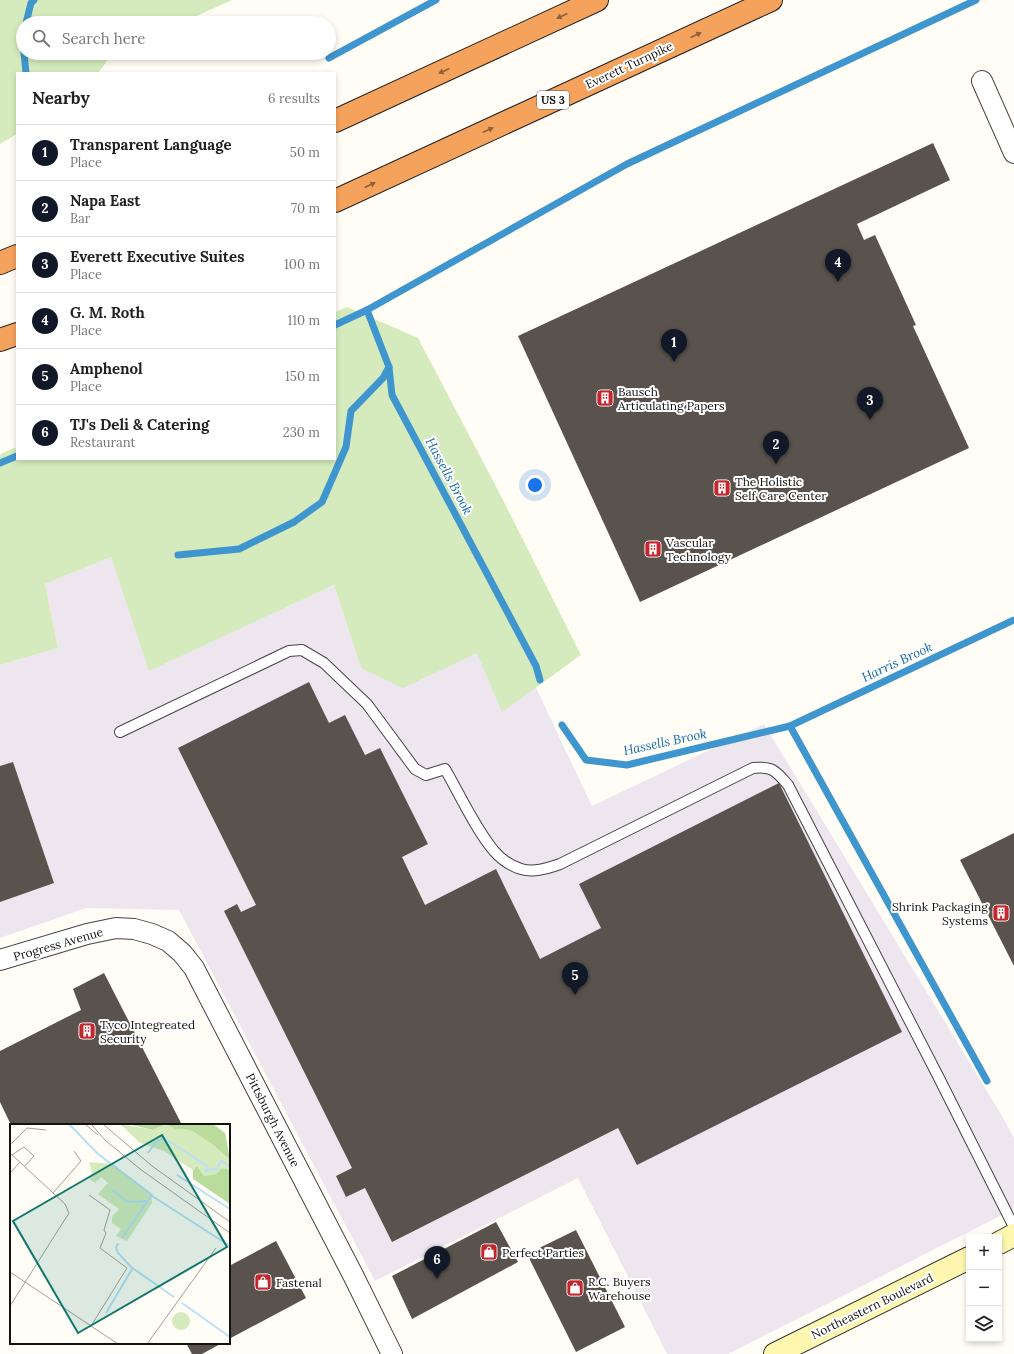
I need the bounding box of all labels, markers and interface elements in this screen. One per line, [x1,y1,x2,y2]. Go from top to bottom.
one-way arrow [556,13,568,19]
search box [16,16,336,60]
icon: search [30,27,52,49]
text: Search here [62,29,145,48]
one-way arrow [690,32,701,38]
street label: Everett Turnpike [583,38,675,92]
one-way arrow [438,68,450,74]
text: Nearby [32,87,90,109]
text: 6 results [268,90,320,107]
road number: US 3 [537,91,569,109]
one-way arrow [483,127,494,133]
text: Transparent Language [70,135,231,154]
text: 1 [42,144,48,161]
text: 50 m [290,144,320,161]
text: Place [70,154,102,171]
one-way arrow [365,182,376,188]
text: Napa East [70,191,141,210]
text: 2 [42,200,48,217]
text: 70 m [291,200,320,217]
text: Bar [70,210,90,227]
text: Everett Executive Suites [70,247,244,266]
pin: 4 [825,249,851,282]
text: 3 [41,256,49,273]
text: 100 m [284,256,320,273]
text: Place [70,266,102,283]
text: G. M. Roth [70,303,145,322]
text: 4 [41,312,49,329]
text: 110 m [287,312,320,329]
text: Place [70,322,102,339]
pin: 1 [661,329,687,362]
text: Amphenol [70,359,143,378]
text: 5 [41,368,49,385]
text: 150 m [285,368,320,385]
text: Place [70,378,102,395]
place label: Bausch Articulating Papers [617,384,725,413]
pin: 3 [857,387,883,420]
building icon: Bausch Articulating Papers [595,388,615,408]
text: TJ's Deli & Catering [70,415,209,434]
text: 6 [41,424,49,441]
text: 230 m [283,424,320,441]
pin: 2 [763,431,789,464]
text: Restaurant [70,434,136,451]
water label: Hassells Brook [422,435,477,518]
place label: The Holistic Self Care Center [735,474,827,503]
your location [525,475,545,495]
building icon: The Holistic Self Care Center [712,478,732,498]
place label: Vascular Technology [665,535,732,564]
building icon: Vascular Technology [643,539,663,559]
water label: Harris Brook [859,638,935,686]
water label: Hassells Brook [622,725,708,759]
place label: Shrink Packaging Systems [892,899,988,928]
building icon: Shrink Packaging Systems [991,903,1011,923]
street label: Progress Avenue [11,924,105,964]
pin: 5 [562,962,588,995]
place label: Tyco Integreated Security [100,1017,195,1046]
building icon: Tyco Integreated Security [77,1021,97,1041]
street label: Pittsburgh Avenue [243,1071,303,1170]
inset map [10,1124,230,1344]
map controls [966,1234,1002,1342]
button: + [966,1234,1002,1270]
shop icon: Perfect Parties [479,1242,499,1262]
place label: Perfect Parties [502,1245,585,1260]
pin: 6 [424,1246,450,1279]
street label: Northeastern Boulevard [809,1270,935,1342]
button: − [966,1270,1002,1306]
shop icon: Fastenal [253,1272,273,1292]
place label: R.C. Buyers Warehouse [588,1274,651,1303]
place label: Fastenal [276,1275,322,1290]
shop icon: R.C. Buyers Warehouse [565,1278,585,1298]
button: layers [966,1306,1002,1342]

